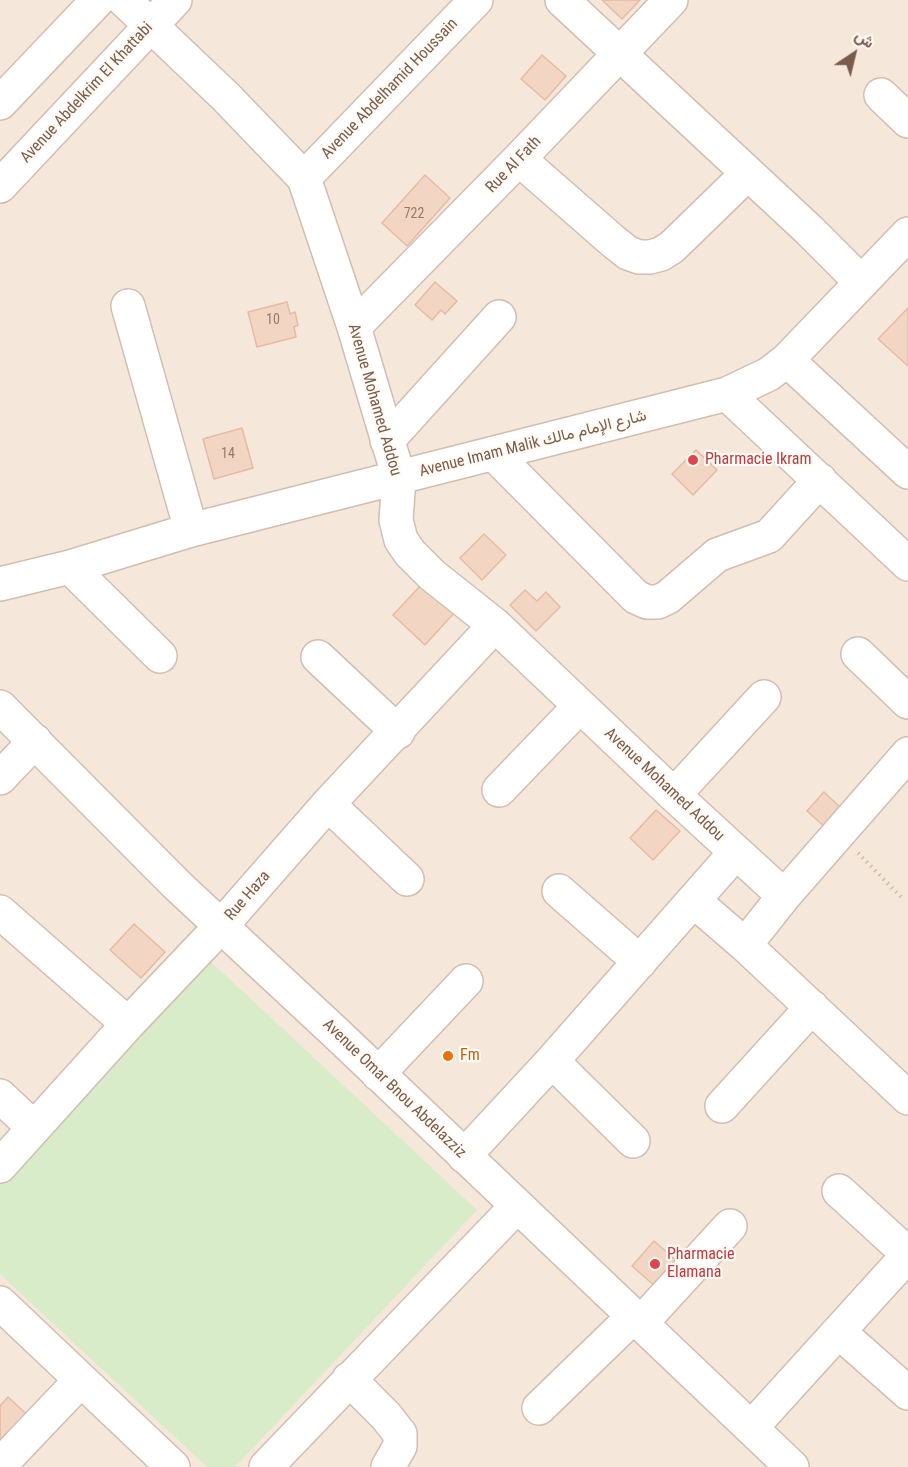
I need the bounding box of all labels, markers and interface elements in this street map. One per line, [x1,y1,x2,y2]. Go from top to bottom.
street label: Avenue Abdelhamid Houssain [318,15,462,163]
street label: Avenue Abdelkrim El Khattabi [17,19,157,167]
north arrow [824,24,884,84]
text: ش [851,26,878,52]
street label: Rue Al Fath [482,133,546,197]
house number: 722 [404,206,424,222]
house number: 10 [266,312,280,328]
street label: Avenue Mohamed Addou [343,322,405,478]
street label: Avenue Imam Malik شارع الإمام مالك [417,406,649,482]
house number: 14 [221,446,235,462]
place label: Pharmacie Ikram [705,450,812,470]
marker: Pharmacie Ikram [686,453,700,467]
street label: Avenue Mohamed Addou [600,724,728,846]
street label: Rue Haza [221,867,275,925]
street label: Avenue Omar Bnou Abdelazziz [318,1015,470,1163]
place label: Fm [460,1046,480,1066]
marker: Fm [441,1049,455,1063]
place label: Pharmacie Elamana [667,1245,734,1283]
marker: Pharmacie Elamana [648,1257,662,1271]

